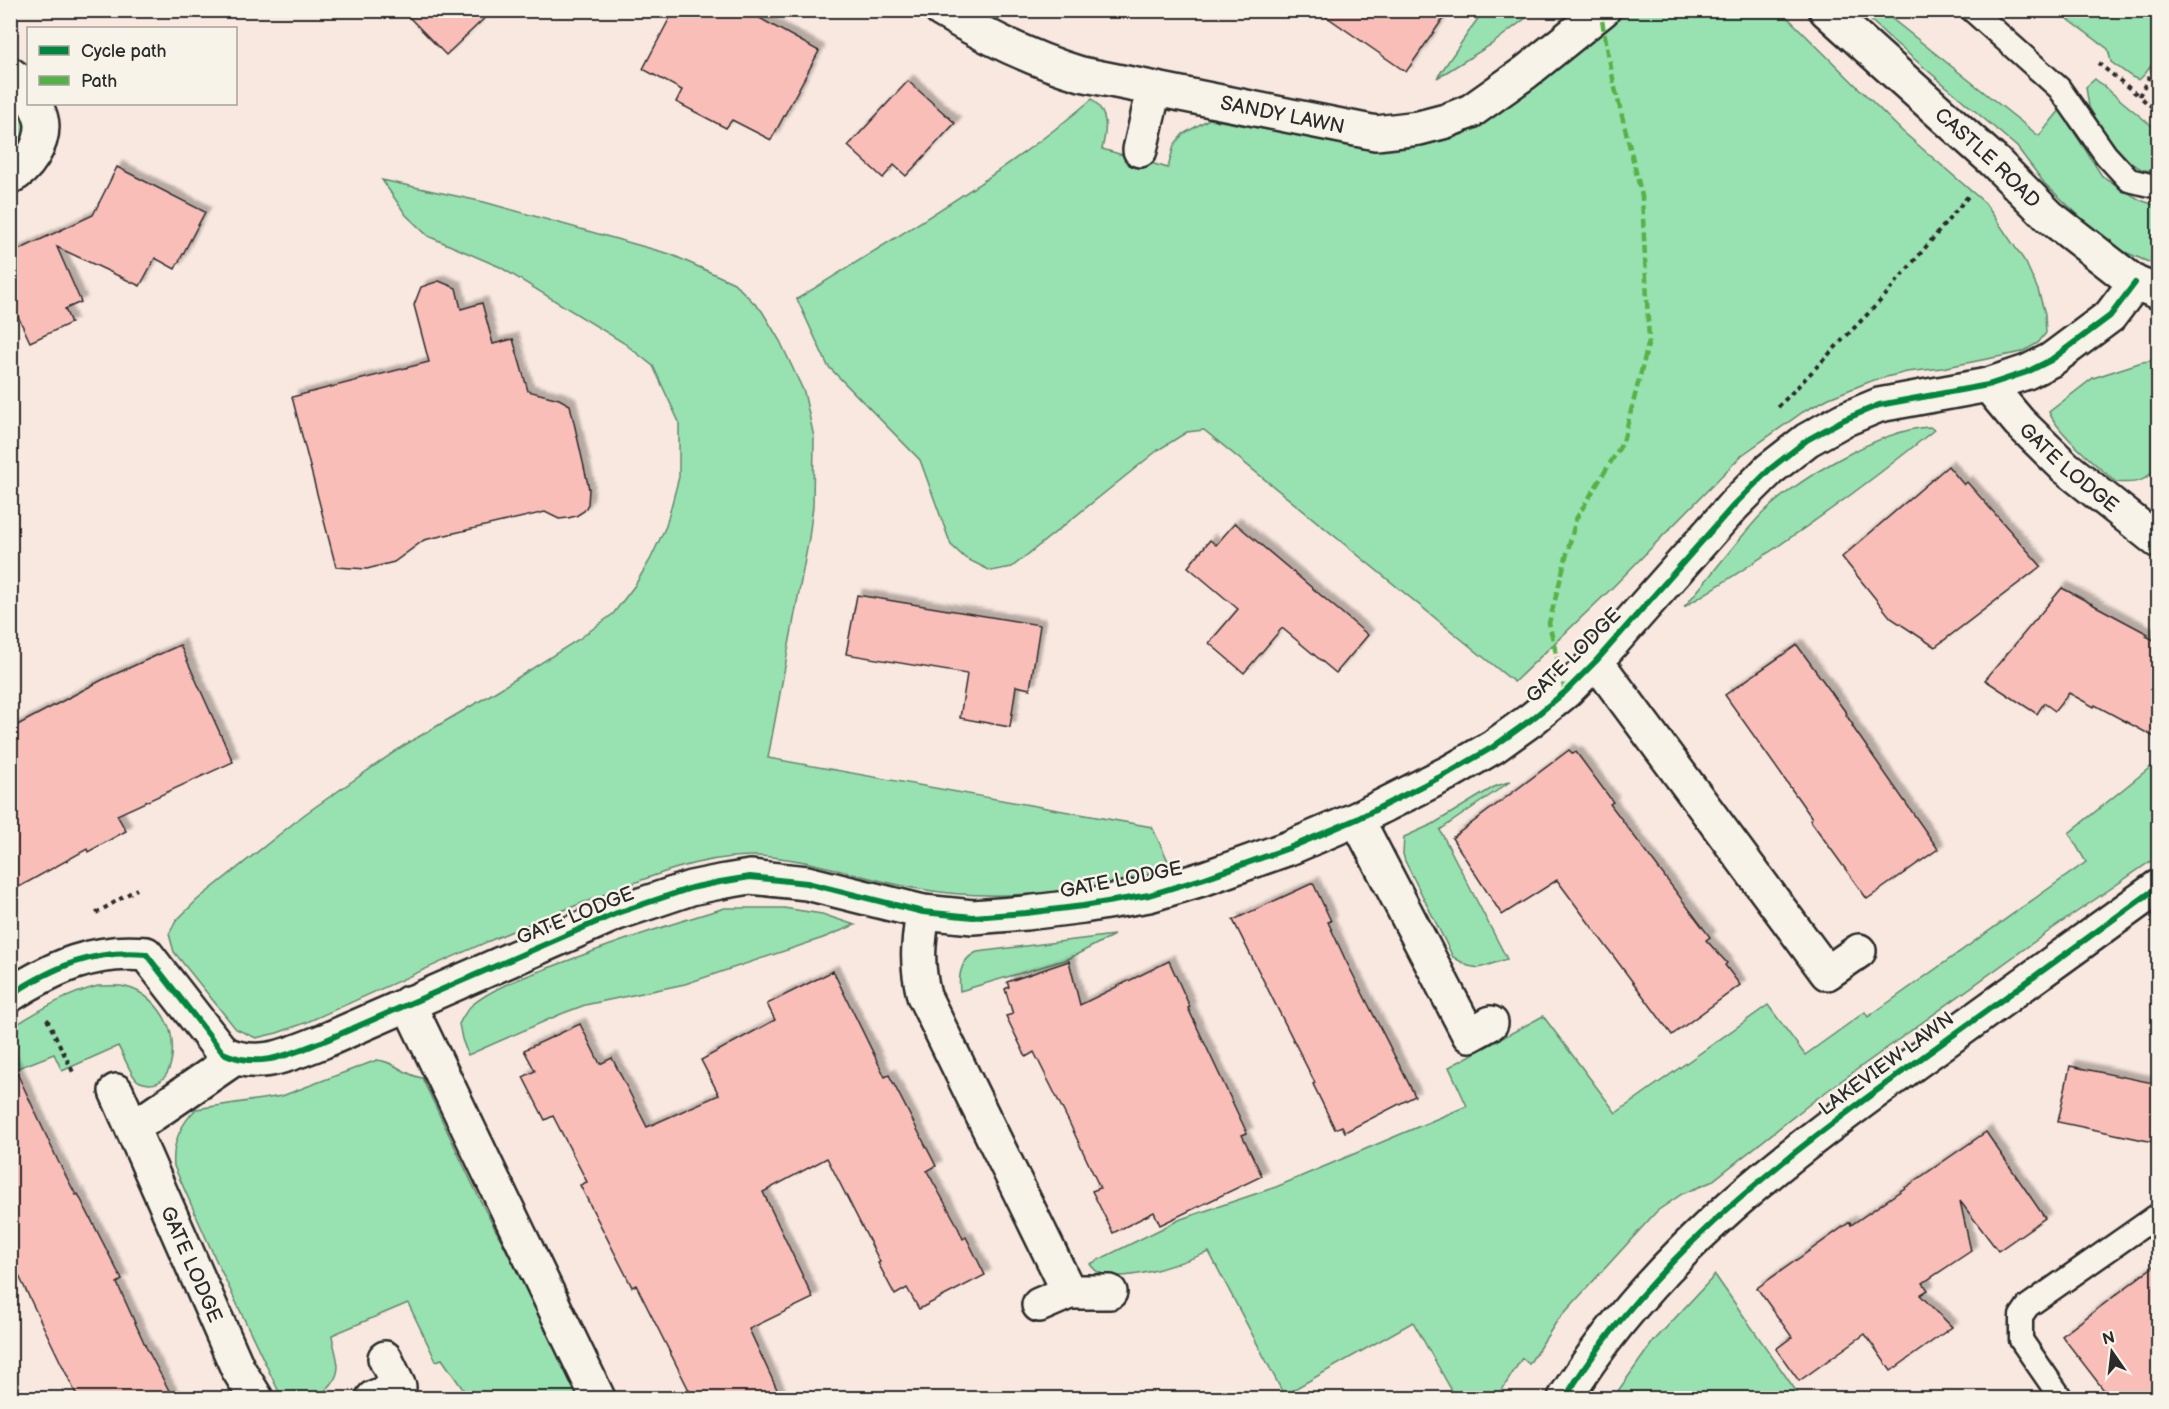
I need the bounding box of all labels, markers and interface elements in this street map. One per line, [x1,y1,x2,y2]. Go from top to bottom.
legend [27,27,237,105]
text: Cycle path [81,41,167,62]
text: Path [81,71,117,92]
street label: SANDY LAWN [1218,91,1347,139]
street label: CASTLE ROAD [1930,103,2045,213]
street label: GATE LODGE [2014,418,2123,518]
street label: GATE LODGE [1521,603,1626,708]
street label: GATE LODGE [1058,856,1184,904]
street label: GATE LODGE [513,882,637,950]
street label: LAKEVIEW LAWN [1814,1007,1959,1121]
street label: GATE LODGE [155,1203,227,1326]
north arrow [2082,1322,2142,1382]
text: N [2101,1328,2117,1350]

